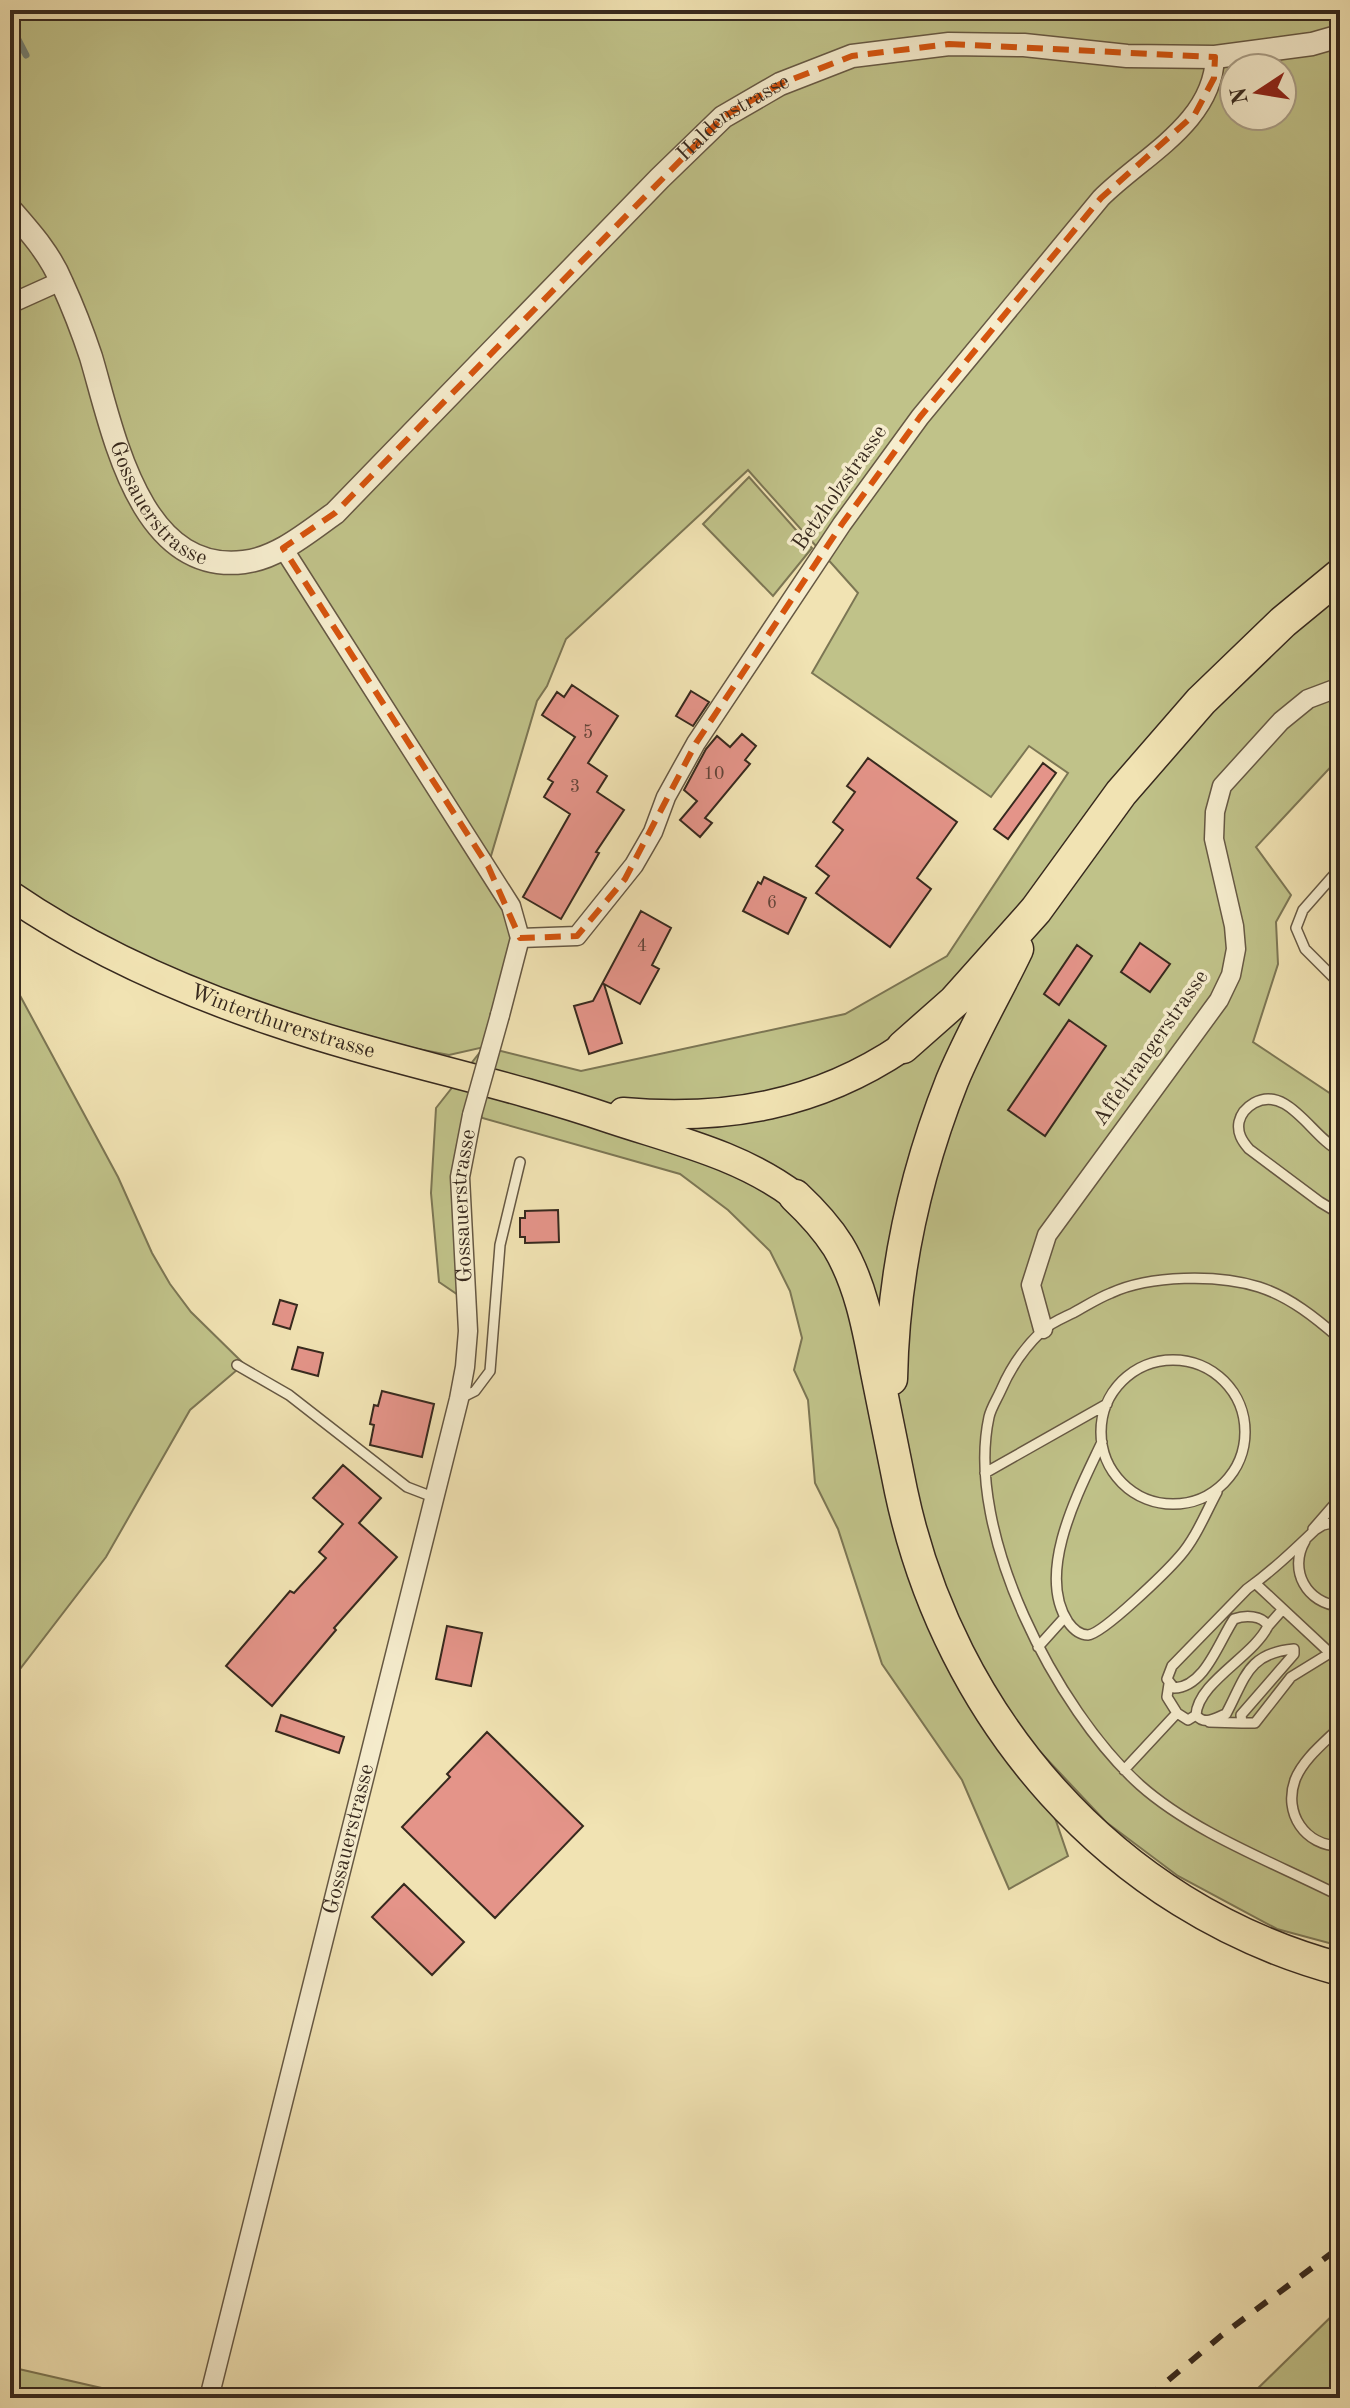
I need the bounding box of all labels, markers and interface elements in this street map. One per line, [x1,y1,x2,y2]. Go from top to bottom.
north arrow [1218,52,1298,132]
street label: Haldenstrasse [673,70,793,166]
text: N [1228,85,1253,106]
street label: Betzholzstrasse [789,421,891,555]
street label: Gossauerstrasse [105,438,210,570]
house number: 5 [583,724,593,742]
house number: 10 [704,765,724,783]
house number: 3 [570,778,580,796]
house number: 6 [767,894,777,912]
house number: 4 [637,937,647,955]
street label: Affeltrangerstrasse [1089,966,1213,1130]
street label: Winterthurerstrasse [187,981,377,1063]
street label: Gossauerstrasse [449,1127,480,1283]
street label: Gossauerstrasse [319,1762,378,1917]

